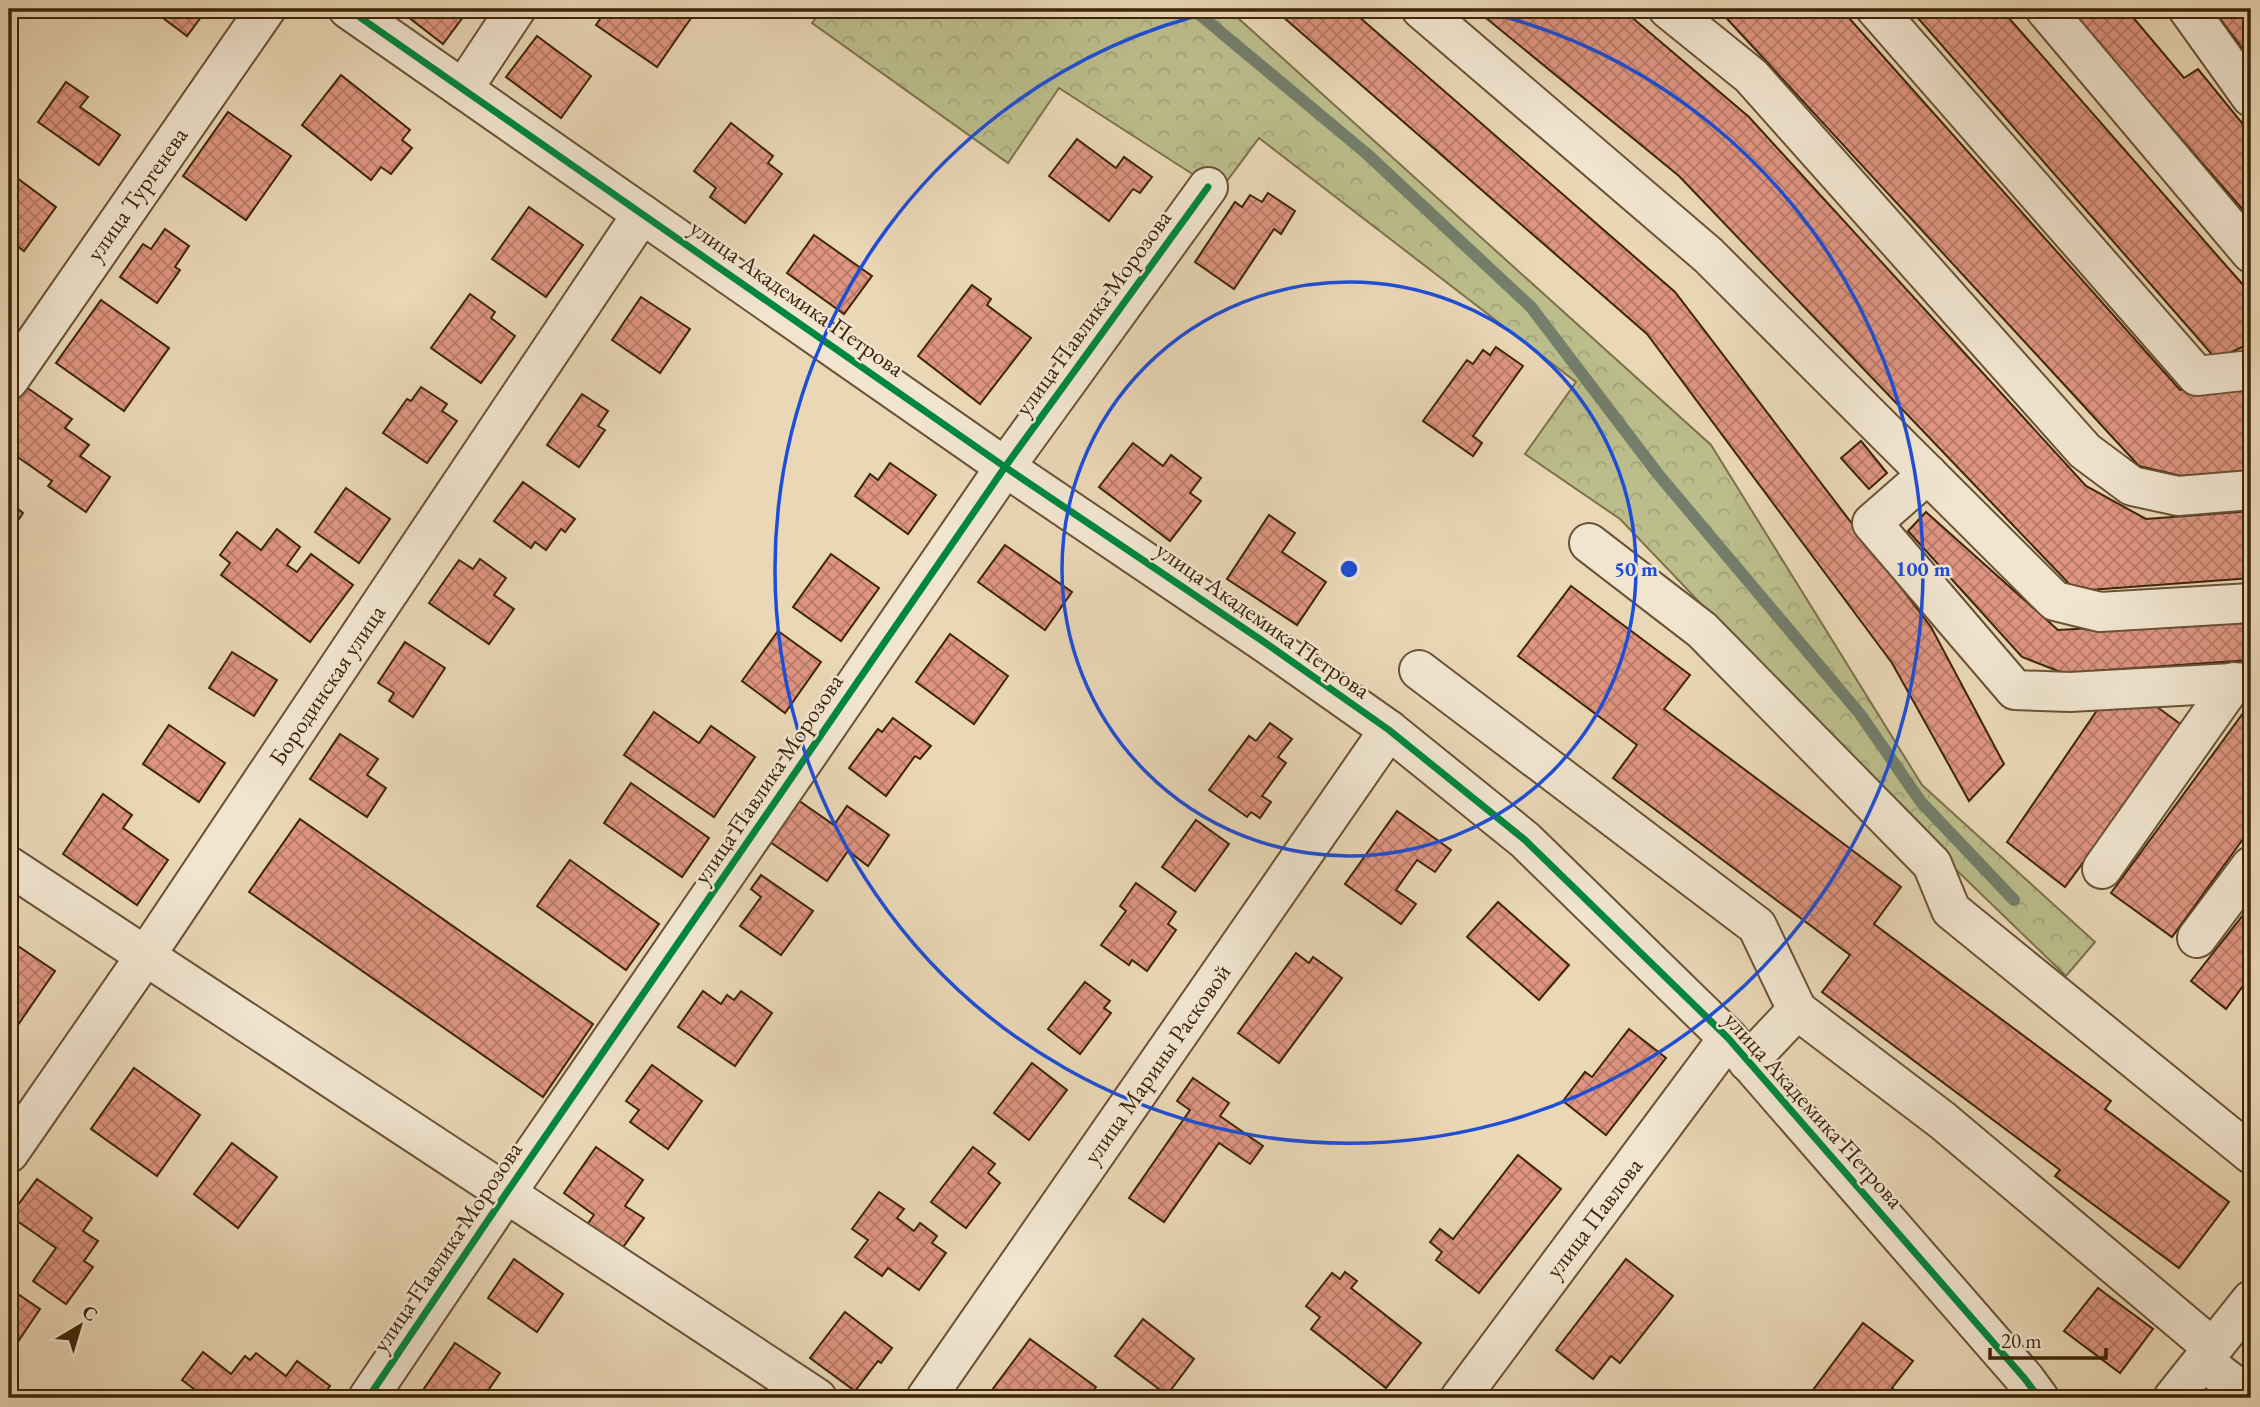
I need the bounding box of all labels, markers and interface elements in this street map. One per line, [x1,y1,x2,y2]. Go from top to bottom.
street label: улица Тургенева [79,120,195,267]
street label: улица Павлика Морозова [1007,203,1178,422]
street label: улица Академика Петрова [684,212,911,384]
street label: улица Академика Петрова [1150,534,1377,706]
text: 50 m [1614,555,1658,582]
text: 100 m [1895,555,1951,582]
centre of rings [1337,557,1361,581]
street label: Бородинская улица [261,598,392,771]
street label: улица Павлика Морозова [686,667,850,890]
street label: улица Марины Расковой [1076,957,1238,1170]
street label: улица Академика Петрова [1718,1005,1911,1215]
street label: улица Павлика Морозова [365,1135,529,1358]
street label: улица Павлова [1538,1151,1649,1284]
north arrow [46,1292,116,1362]
text: С [77,1299,103,1327]
scale bar [1990,1316,2106,1360]
text: 20 m [2001,1327,2042,1354]

